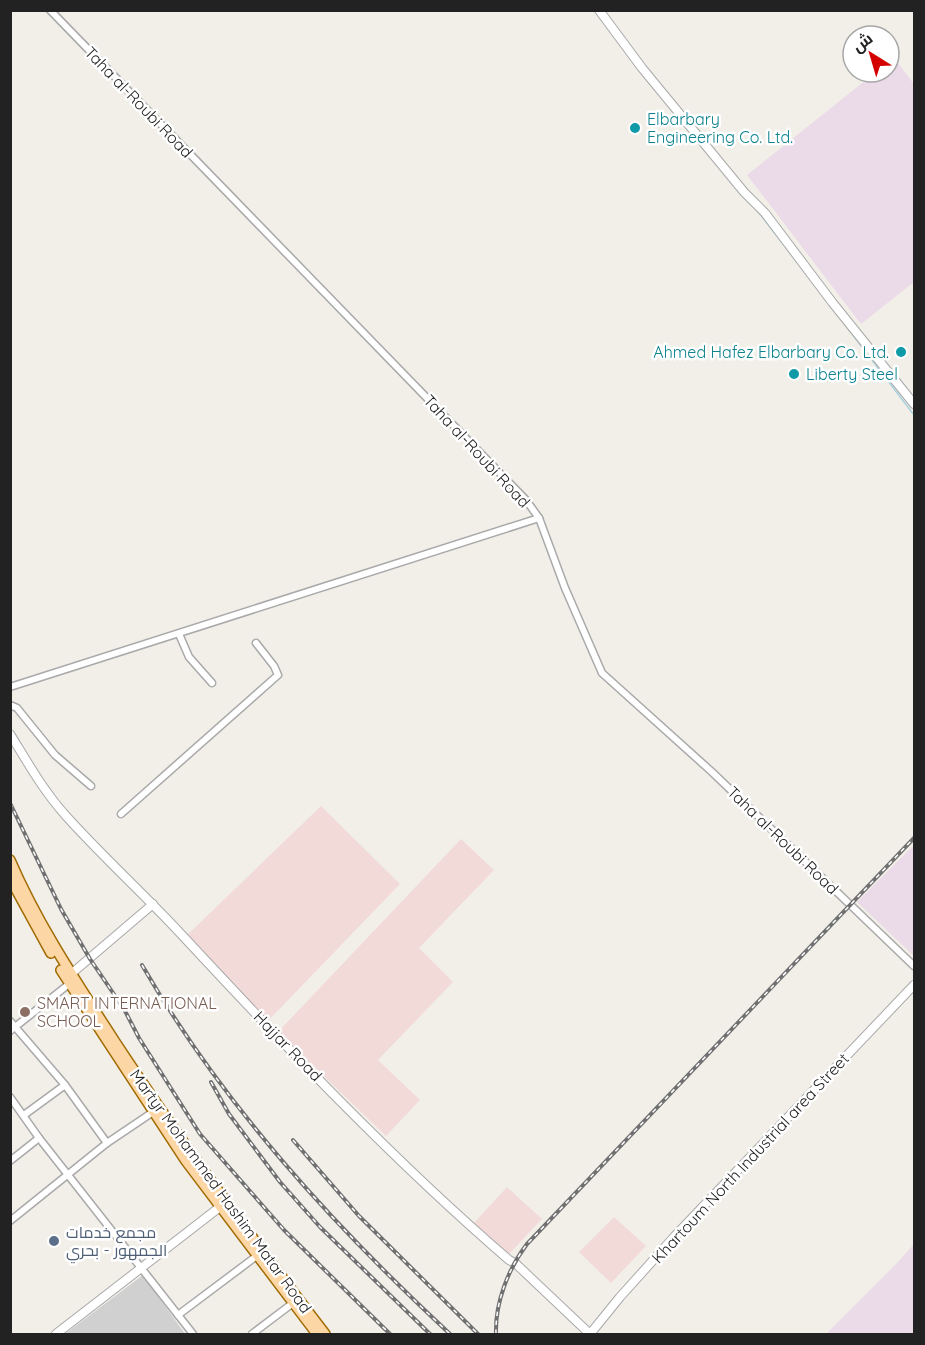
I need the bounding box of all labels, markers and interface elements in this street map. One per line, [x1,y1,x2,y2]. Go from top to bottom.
north arrow [841,24,901,84]
text: ش [848,28,876,56]
street label: Taha al-Roubi Road [81,42,197,162]
place label: Elbarbary Engineering Co. Ltd. [647,109,793,147]
marker: Elbarbary Engineering Co. Ltd. [628,121,642,135]
place label: Ahmed Hafez Elbarbary Co. Ltd. [653,342,889,362]
marker: Ahmed Hafez Elbarbary Co. Ltd. [894,345,908,359]
place label: Liberty Steel [806,364,898,384]
marker: Liberty Steel [787,367,801,381]
street label: Taha al-Roubi Road [420,390,534,512]
street label: Taha al-Roubi Road [723,782,843,898]
place label: SMART INTERNATIONAL SCHOOL [37,993,217,1031]
marker: SMART INTERNATIONAL SCHOOL [18,1005,32,1019]
street label: Hajjar Road [250,1007,326,1085]
street label: Khartoum North Industrial area Street [647,1049,853,1267]
street label: Martyr Mohammed Hashim Matar Road [126,1065,316,1317]
place label: مجمع خدمات الجمهور - بحري [66,1222,167,1264]
marker: مجمع خدمات الجمهور - بحري [47,1234,61,1248]

